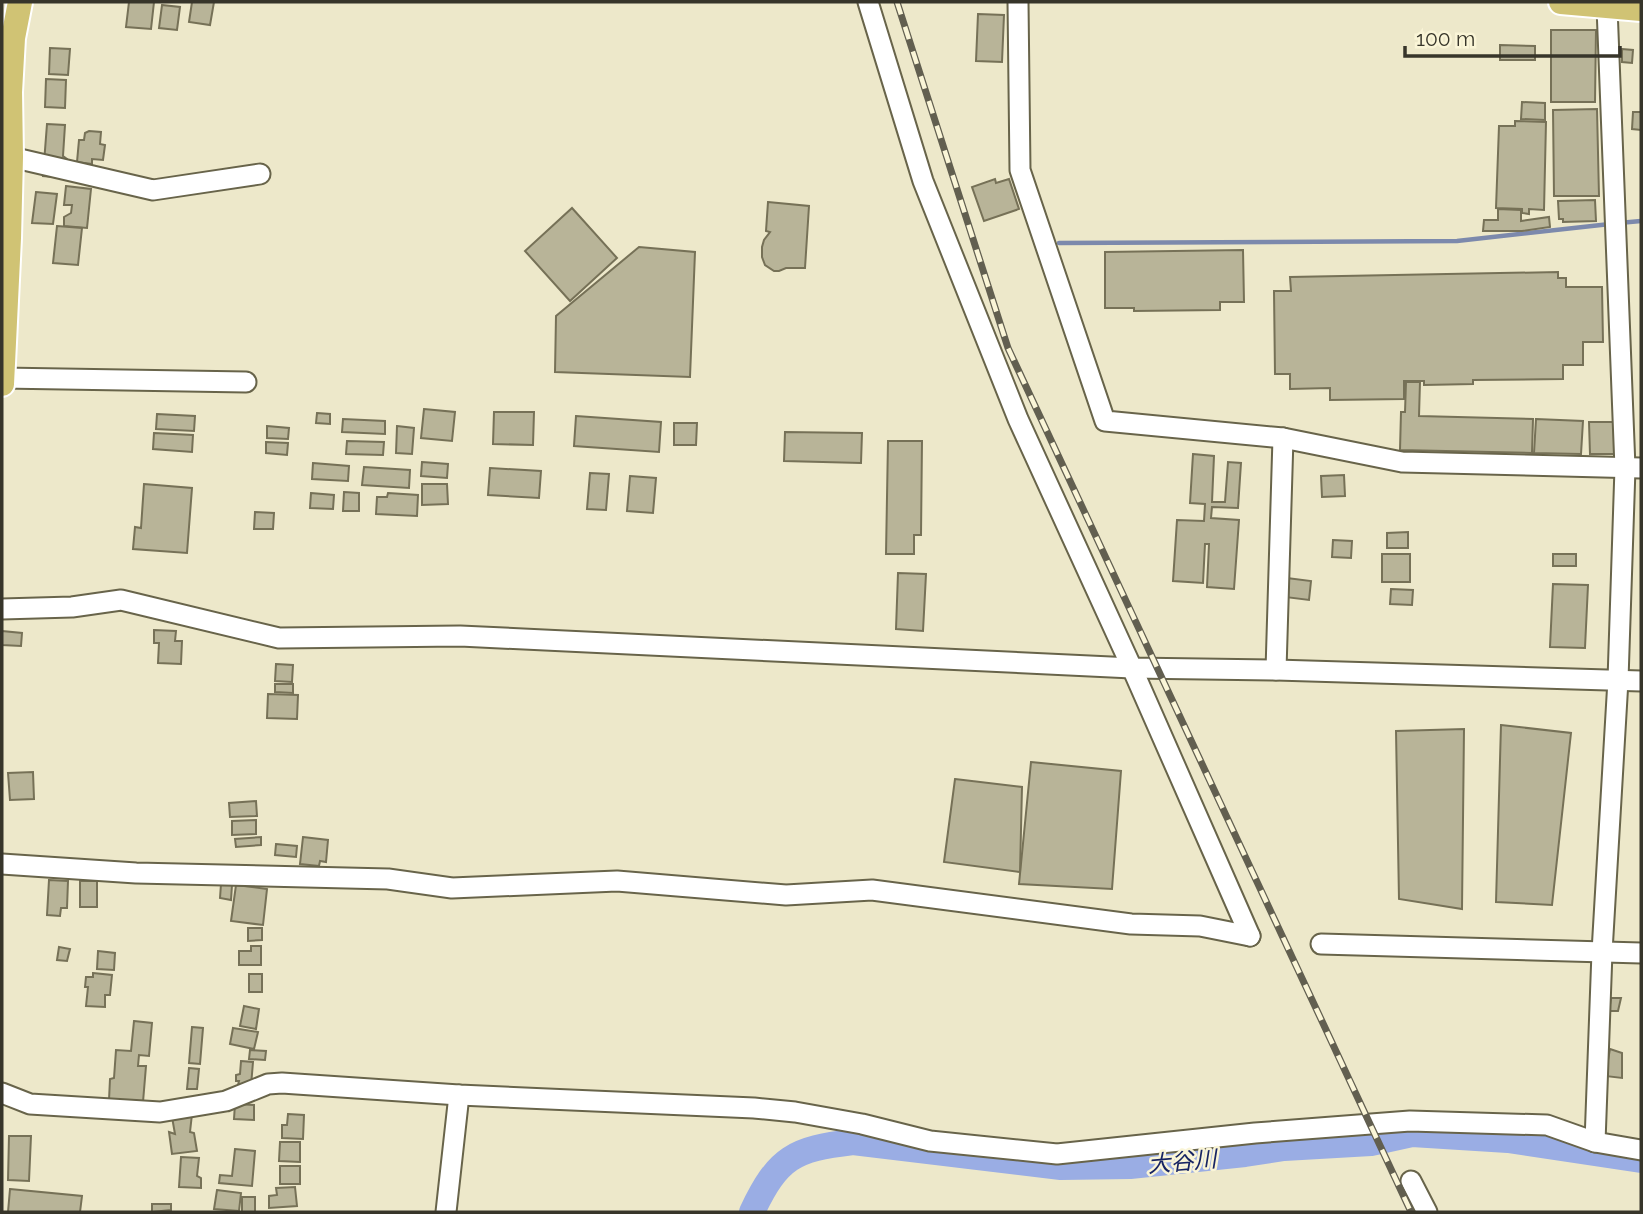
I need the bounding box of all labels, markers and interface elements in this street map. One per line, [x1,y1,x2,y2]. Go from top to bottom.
scale bar [1405,14,1620,58]
text: 100 m [1416,26,1475,51]
water label: 大谷川 [1146,1144,1221,1177]

